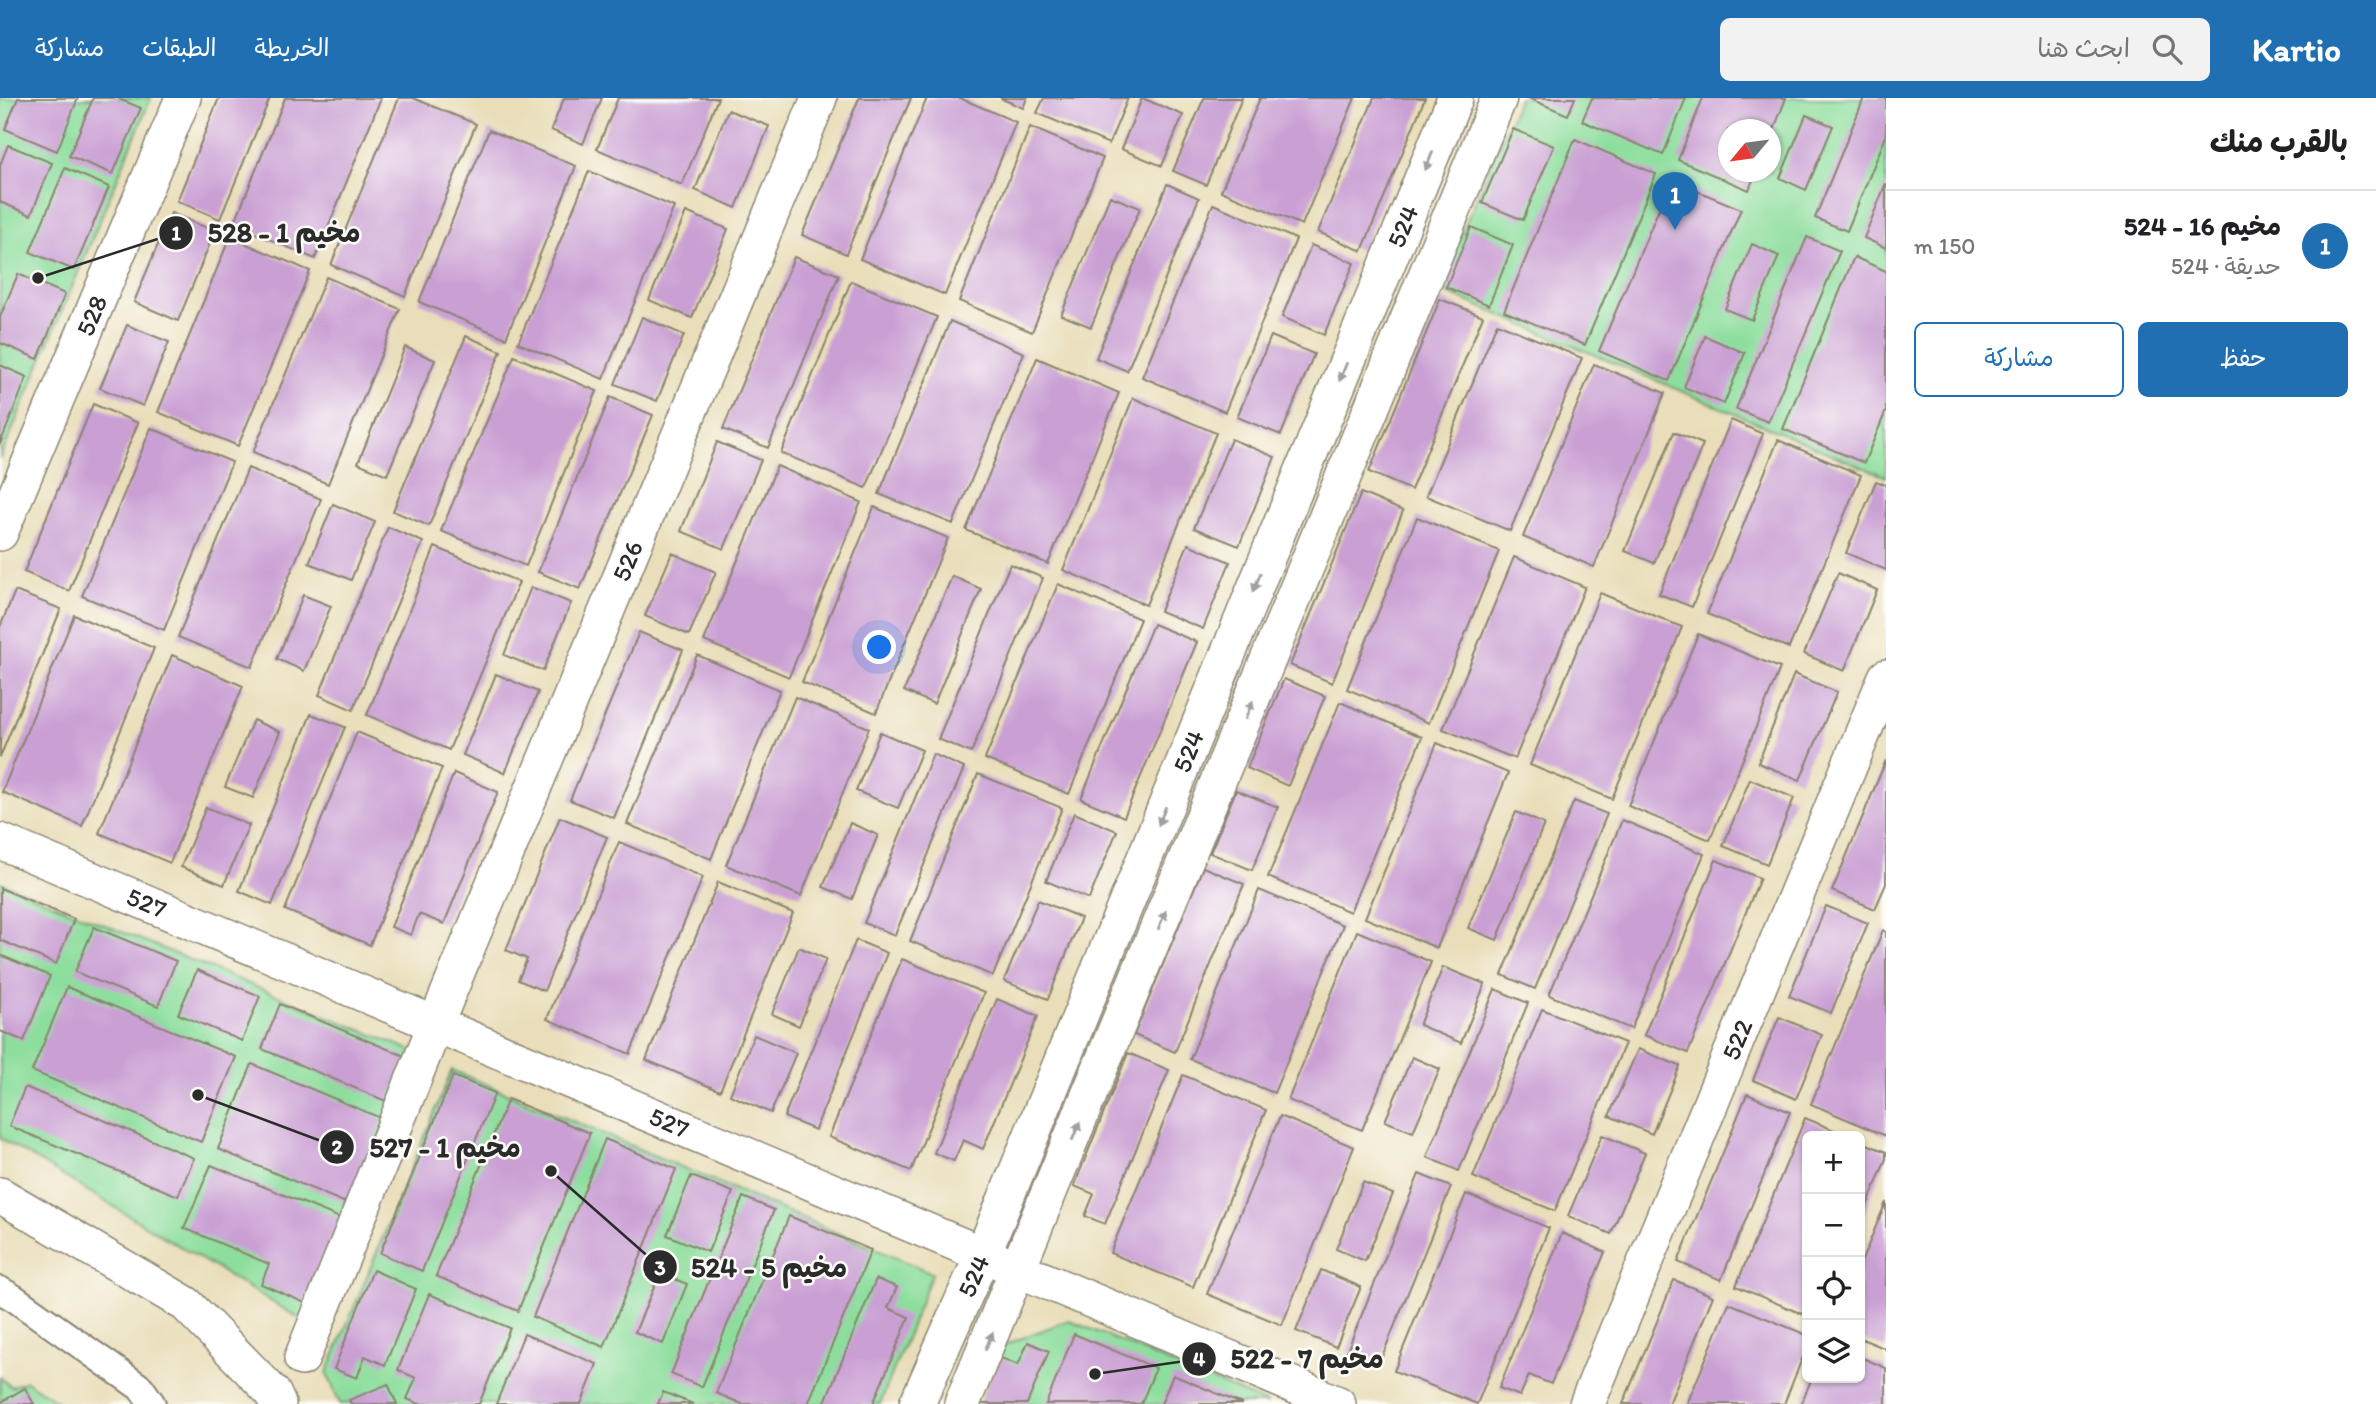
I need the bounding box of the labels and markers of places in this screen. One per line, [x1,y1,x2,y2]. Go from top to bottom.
pin: 1 [1652,172,1698,230]
callout: مخيم 1 - 528 [159,208,375,257]
callout: مخيم 1 - 527 [320,1123,534,1172]
callout: مخيم 5 - 524 [642,1243,862,1292]
callout: مخيم 7 - 522 [1182,1334,1398,1383]

